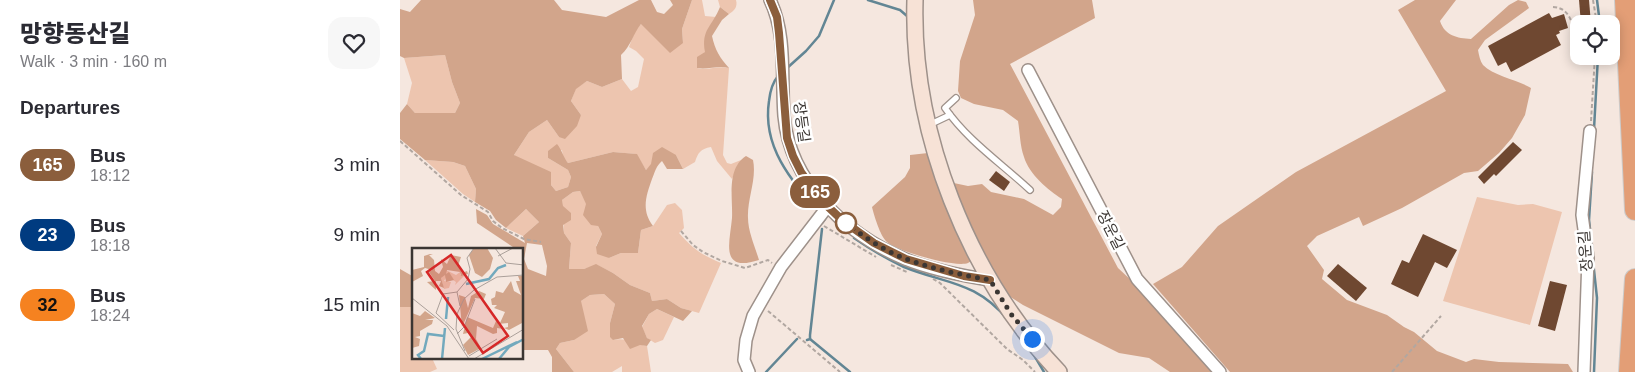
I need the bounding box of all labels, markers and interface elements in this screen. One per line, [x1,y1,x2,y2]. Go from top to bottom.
map controls [1570,15,1620,65]
button: locate [1570,15,1620,65]
button: heart [328,17,380,69]
text: 망향동산길 [20,20,130,47]
text: Walk · 3 min · 160 m [20,53,167,70]
text: Departures [20,97,120,118]
street label: 장등길 [791,100,813,144]
text: Bus [90,145,126,166]
text: 3 min [334,154,380,175]
text: 165 [32,155,63,175]
text: 18:12 [90,167,130,184]
line badge: 165 [786,176,844,208]
text: 165 [800,182,830,202]
street label: 장운길 [1094,208,1128,252]
unlabelled marker [835,212,857,234]
text: Bus [90,215,126,236]
text: 9 min [334,224,380,245]
text: 23 [37,225,58,245]
street label: 장운길 [1575,230,1595,272]
text: 18:18 [90,237,130,254]
inset map [412,248,524,360]
text: Bus [90,285,126,306]
text: 15 min [323,294,380,315]
text: 32 [37,295,58,315]
text: 18:24 [90,307,130,324]
your location [1020,327,1045,352]

